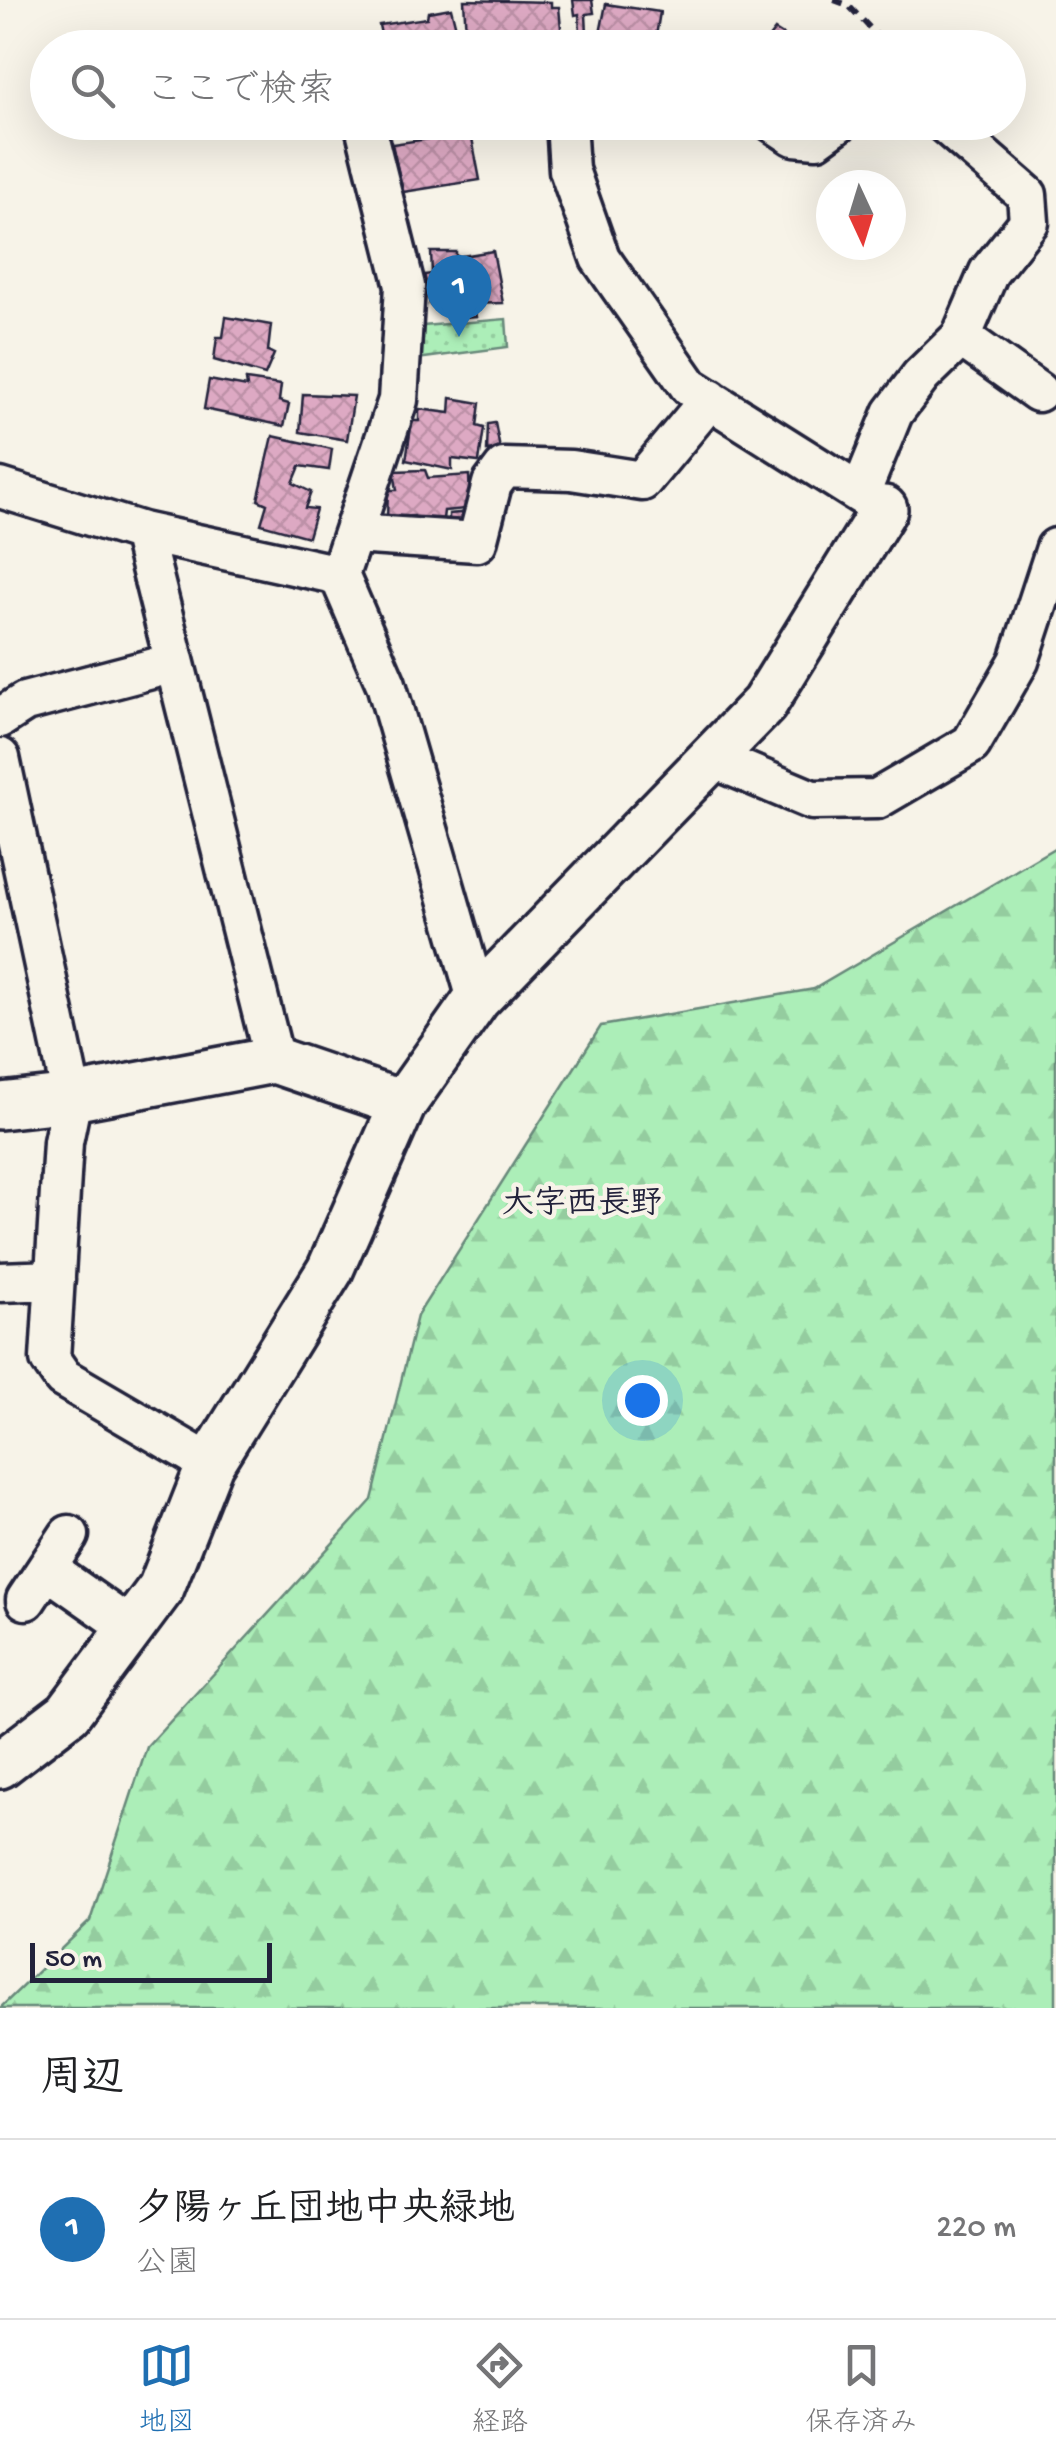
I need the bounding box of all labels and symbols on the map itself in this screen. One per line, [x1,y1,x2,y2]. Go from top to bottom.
north arrow [816,170,906,260]
pin: 1 [426,255,492,337]
district label: 大字西長野 [502,1185,662,1225]
your location [617,1375,668,1426]
scale bar [30,1938,272,1982]

